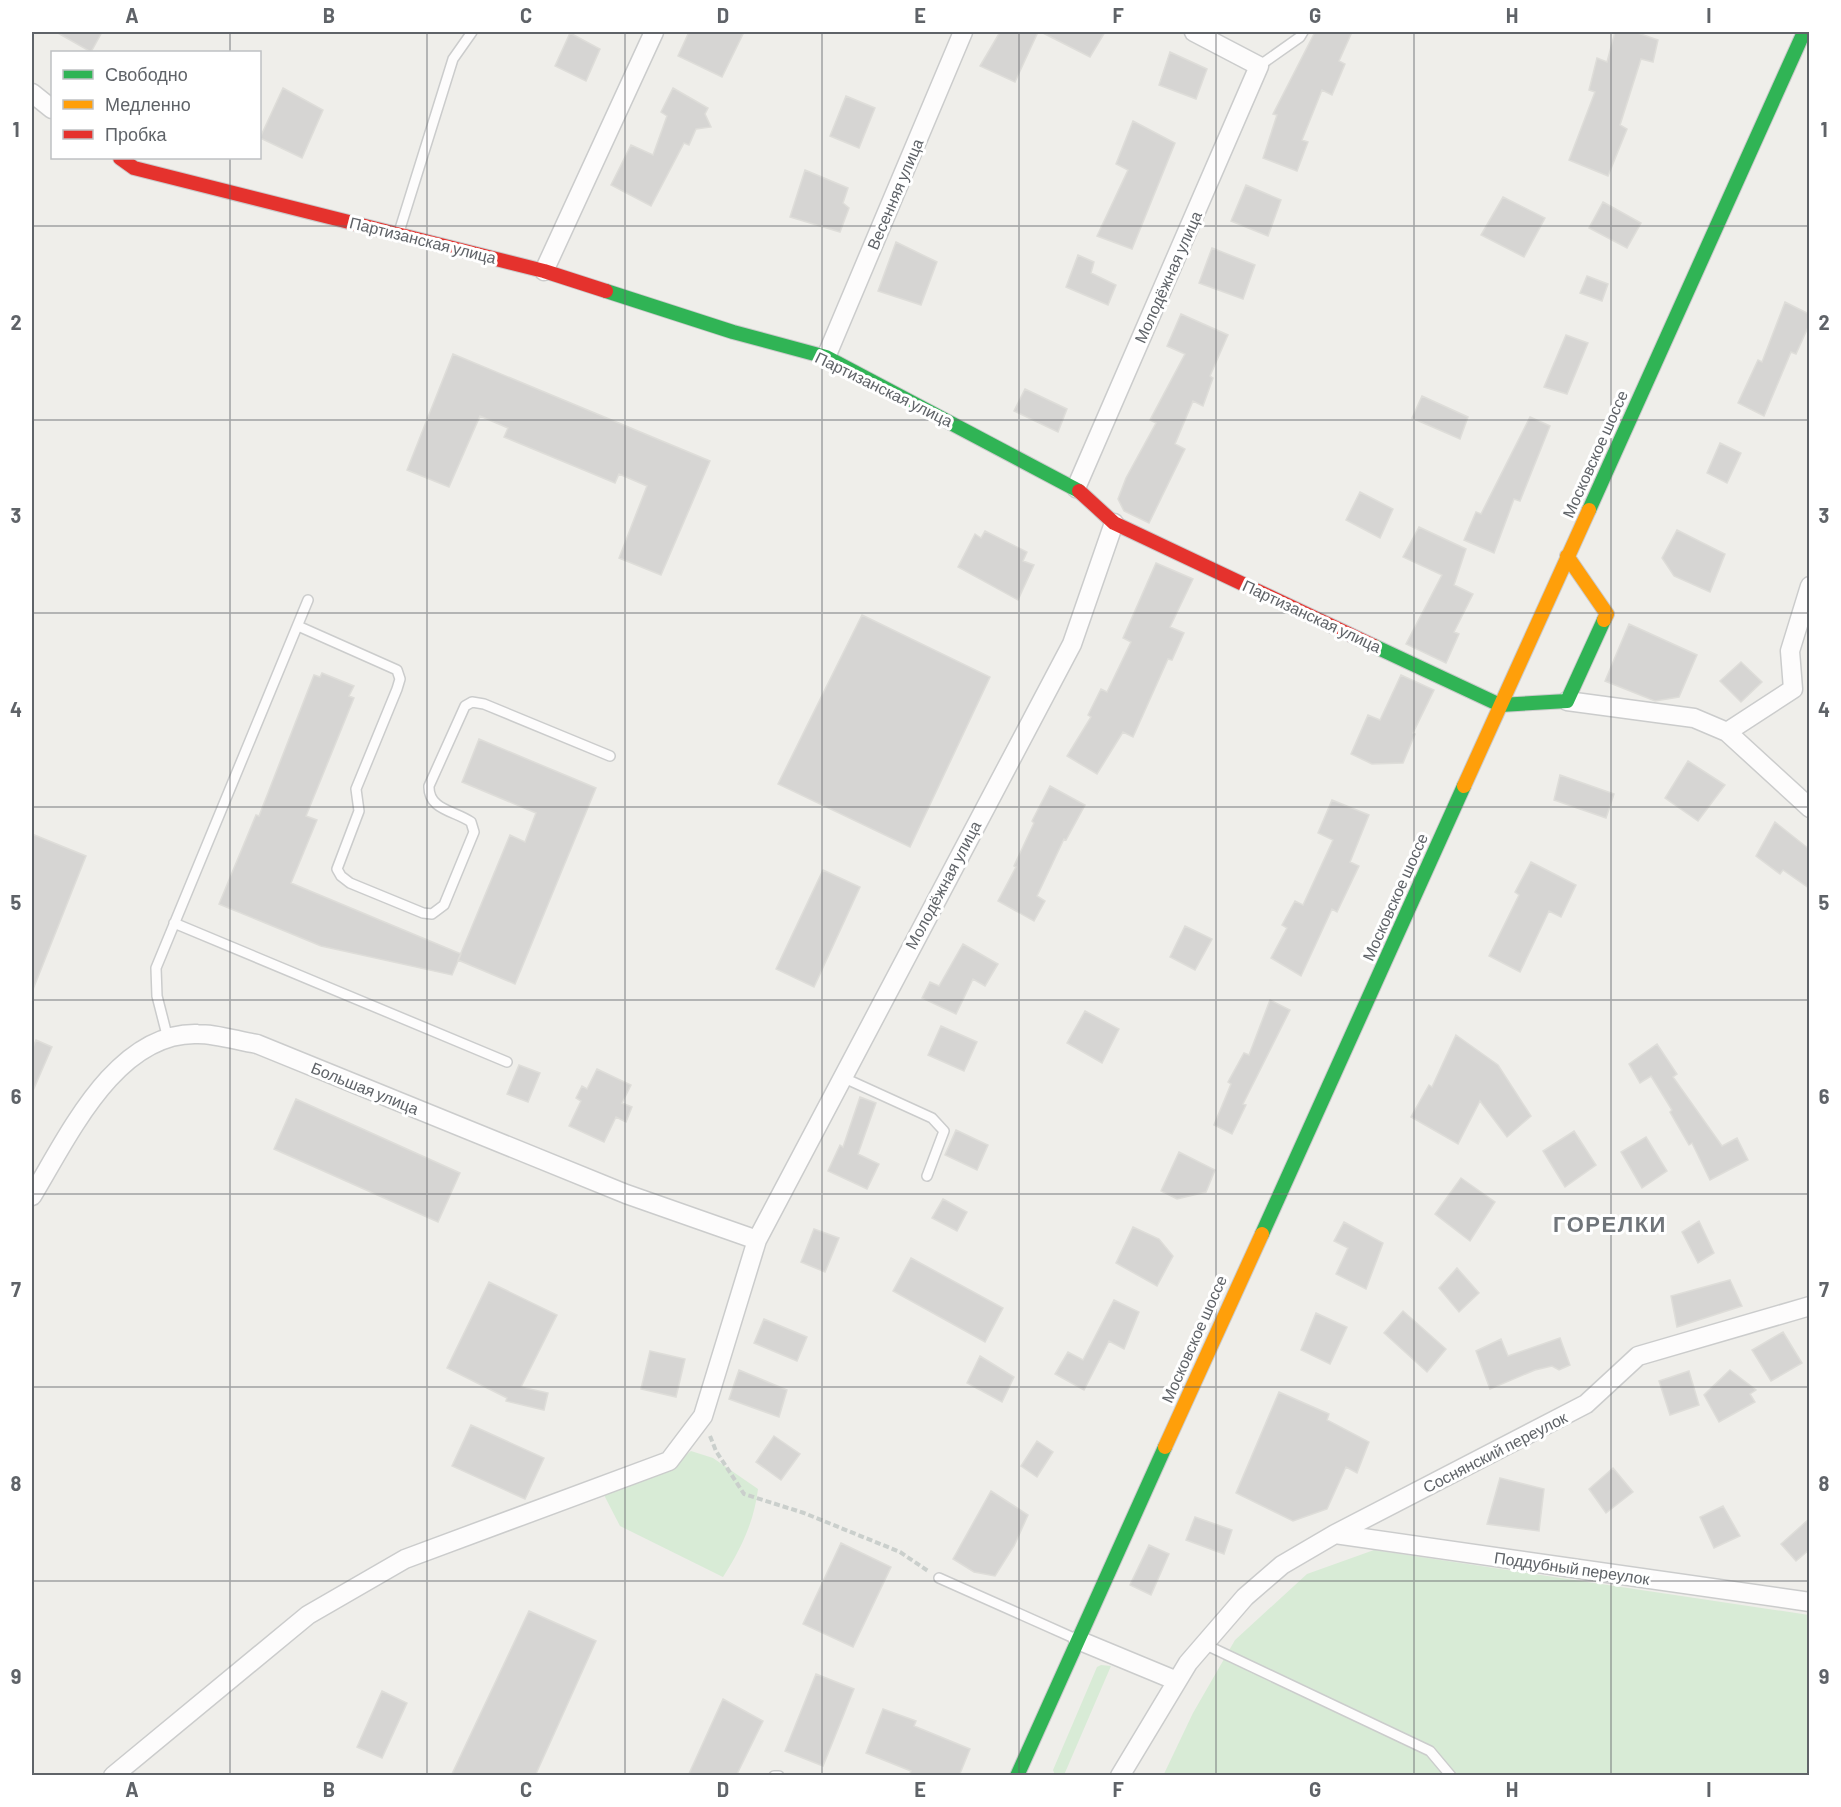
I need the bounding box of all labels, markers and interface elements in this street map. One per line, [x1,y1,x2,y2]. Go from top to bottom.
text: A [125,3,139,27]
text: B [323,3,335,27]
text: C [520,3,532,27]
text: D [717,3,729,27]
text: E [914,3,926,27]
text: F [1112,3,1124,27]
text: G [1309,3,1321,27]
text: H [1506,3,1518,27]
text: I [1706,3,1712,27]
legend [51,51,261,159]
text: Свободно [105,63,188,85]
text: Медленно [105,93,191,115]
text: 1 [12,117,20,141]
text: 1 [1820,117,1828,141]
text: Пробка [105,123,168,145]
street label: Весенняя улица [863,135,927,252]
street label: Молодёжная улица [1130,208,1205,346]
street label: Партизанская улица [348,212,498,267]
text: 2 [10,310,22,334]
text: 2 [1818,310,1830,334]
street label: Партизанская улица [812,347,956,430]
street label: Московское шоссе [1558,387,1631,521]
text: 3 [11,503,21,527]
text: 3 [1819,503,1829,527]
street label: Партизанская улица [1240,575,1384,656]
text: 4 [10,697,22,721]
text: 4 [1818,697,1830,721]
street label: Молодёжная улица [901,817,984,952]
street label: Московское шоссе [1358,830,1431,964]
text: 5 [11,890,22,914]
text: 5 [1819,890,1830,914]
street label: Большая улица [309,1057,422,1118]
text: 6 [11,1084,22,1108]
text: 6 [1819,1084,1830,1108]
district label: ГОРЕЛКИ [1553,1210,1667,1236]
street label: Московское шоссе [1157,1272,1230,1406]
text: 7 [11,1277,21,1301]
text: 7 [1819,1277,1829,1301]
street label: Соснянский переулок [1420,1407,1571,1496]
text: 8 [11,1471,22,1495]
text: 8 [1819,1471,1830,1495]
street label: Поддубный переулок [1493,1547,1652,1588]
text: 9 [11,1664,21,1688]
text: 9 [1819,1664,1829,1688]
text: A [125,1777,139,1801]
text: B [323,1777,335,1801]
text: C [520,1777,532,1801]
text: D [717,1777,729,1801]
text: E [914,1777,926,1801]
text: F [1112,1777,1124,1801]
text: G [1309,1777,1321,1801]
text: H [1506,1777,1518,1801]
text: I [1706,1777,1712,1801]

